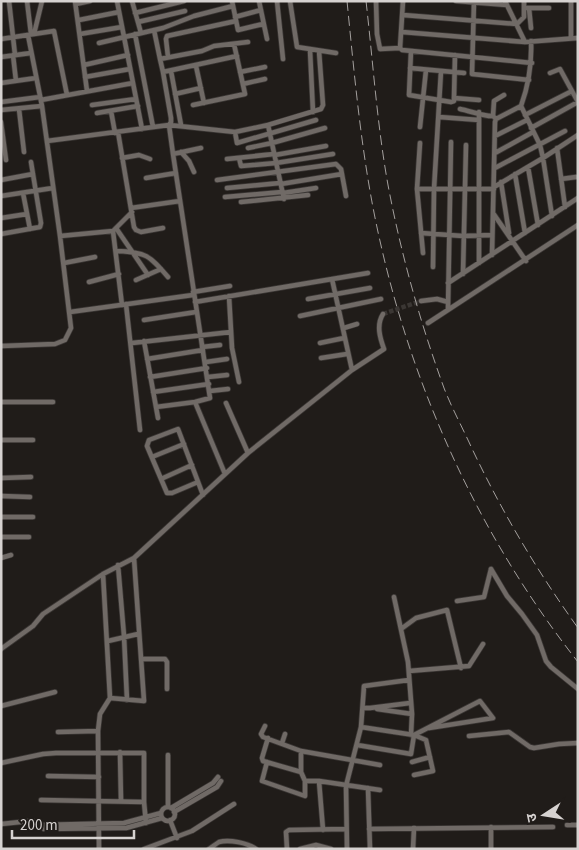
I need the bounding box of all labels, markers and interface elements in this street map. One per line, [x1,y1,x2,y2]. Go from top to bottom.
north arrow [519,790,569,840]
scale bar [12,808,135,840]
text: उ [521,811,543,824]
text: 200 m [20,815,58,836]

